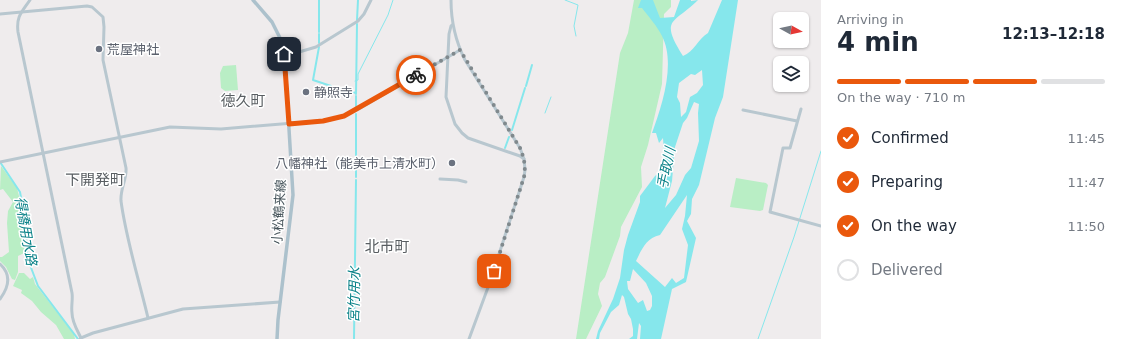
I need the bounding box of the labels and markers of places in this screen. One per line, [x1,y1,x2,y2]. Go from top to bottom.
pin [267,37,301,71]
place label: 荒屋神社 [107,42,159,57]
marker: 荒屋神社 [94,44,104,54]
place label: 静照寺 [314,85,353,100]
marker: 静照寺 [301,87,311,97]
place label: 八幡神社（能美市上清水町） [275,156,444,171]
marker: 八幡神社（能美市上清水町） [447,158,457,168]
pin [477,254,511,288]

